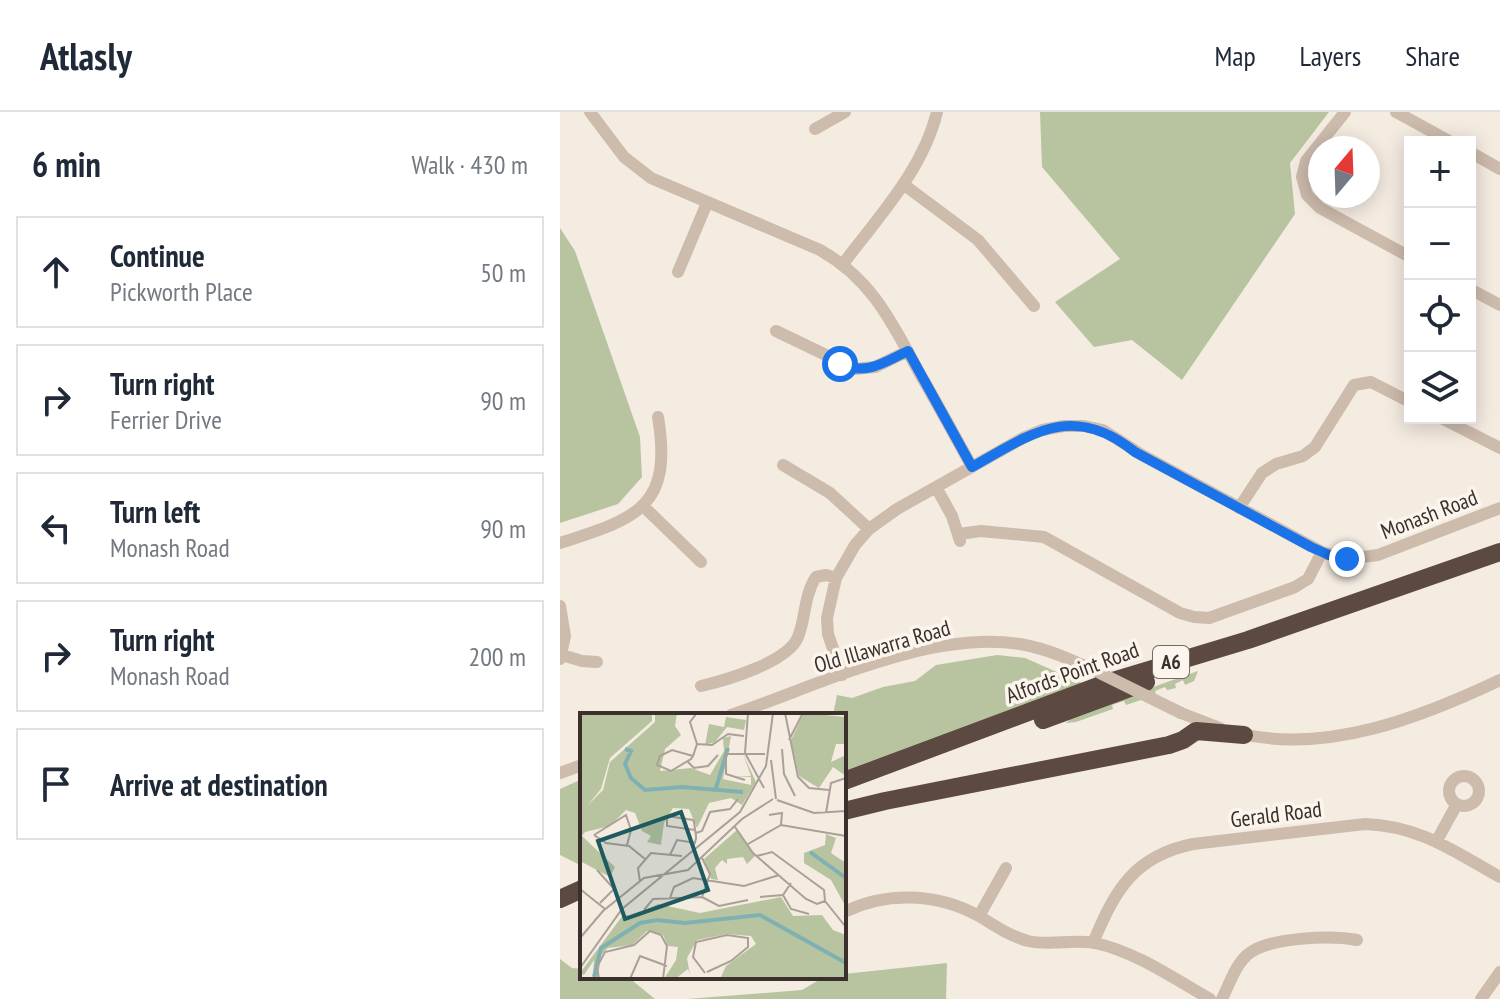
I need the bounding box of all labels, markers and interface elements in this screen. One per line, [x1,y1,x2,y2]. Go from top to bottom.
text: Atlasly [40,31,132,80]
text: Map [1214,37,1256,74]
text: Layers [1300,37,1361,74]
text: Share [1405,37,1460,74]
north arrow [1308,136,1380,208]
map controls [1404,136,1476,424]
button: + [1404,136,1476,208]
text: 6 min [32,142,101,186]
text: Walk · 430 m [411,148,528,181]
button: − [1404,208,1476,280]
text: Continue [110,236,205,275]
icon: ahead [34,250,78,294]
text: 50 m [480,256,526,289]
text: Pickworth Place [110,275,253,308]
button: locate [1404,280,1476,352]
route start [822,346,858,382]
button: layers [1404,352,1476,424]
text: Turn right [110,364,214,403]
icon: right [34,378,78,422]
text: 90 m [480,384,526,417]
text: Ferrier Drive [110,403,222,436]
street label: Monash Road [1377,483,1481,545]
text: Turn left [110,492,200,531]
icon: left [34,506,78,550]
text: 90 m [480,512,526,545]
text: Monash Road [110,531,230,564]
route end [1329,541,1365,577]
street label: Old Illawarra Road [811,613,953,679]
text: Turn right [110,620,214,659]
icon: right [34,634,78,678]
street label: Alfords Point Road [1002,635,1142,709]
text: 200 m [468,640,526,673]
road number: A6 [1153,646,1189,678]
text: Monash Road [110,659,230,692]
inset map [580,713,846,979]
icon: arrive [34,762,78,806]
text: Arrive at destination [110,765,328,804]
street label: Gerald Road [1229,795,1323,833]

